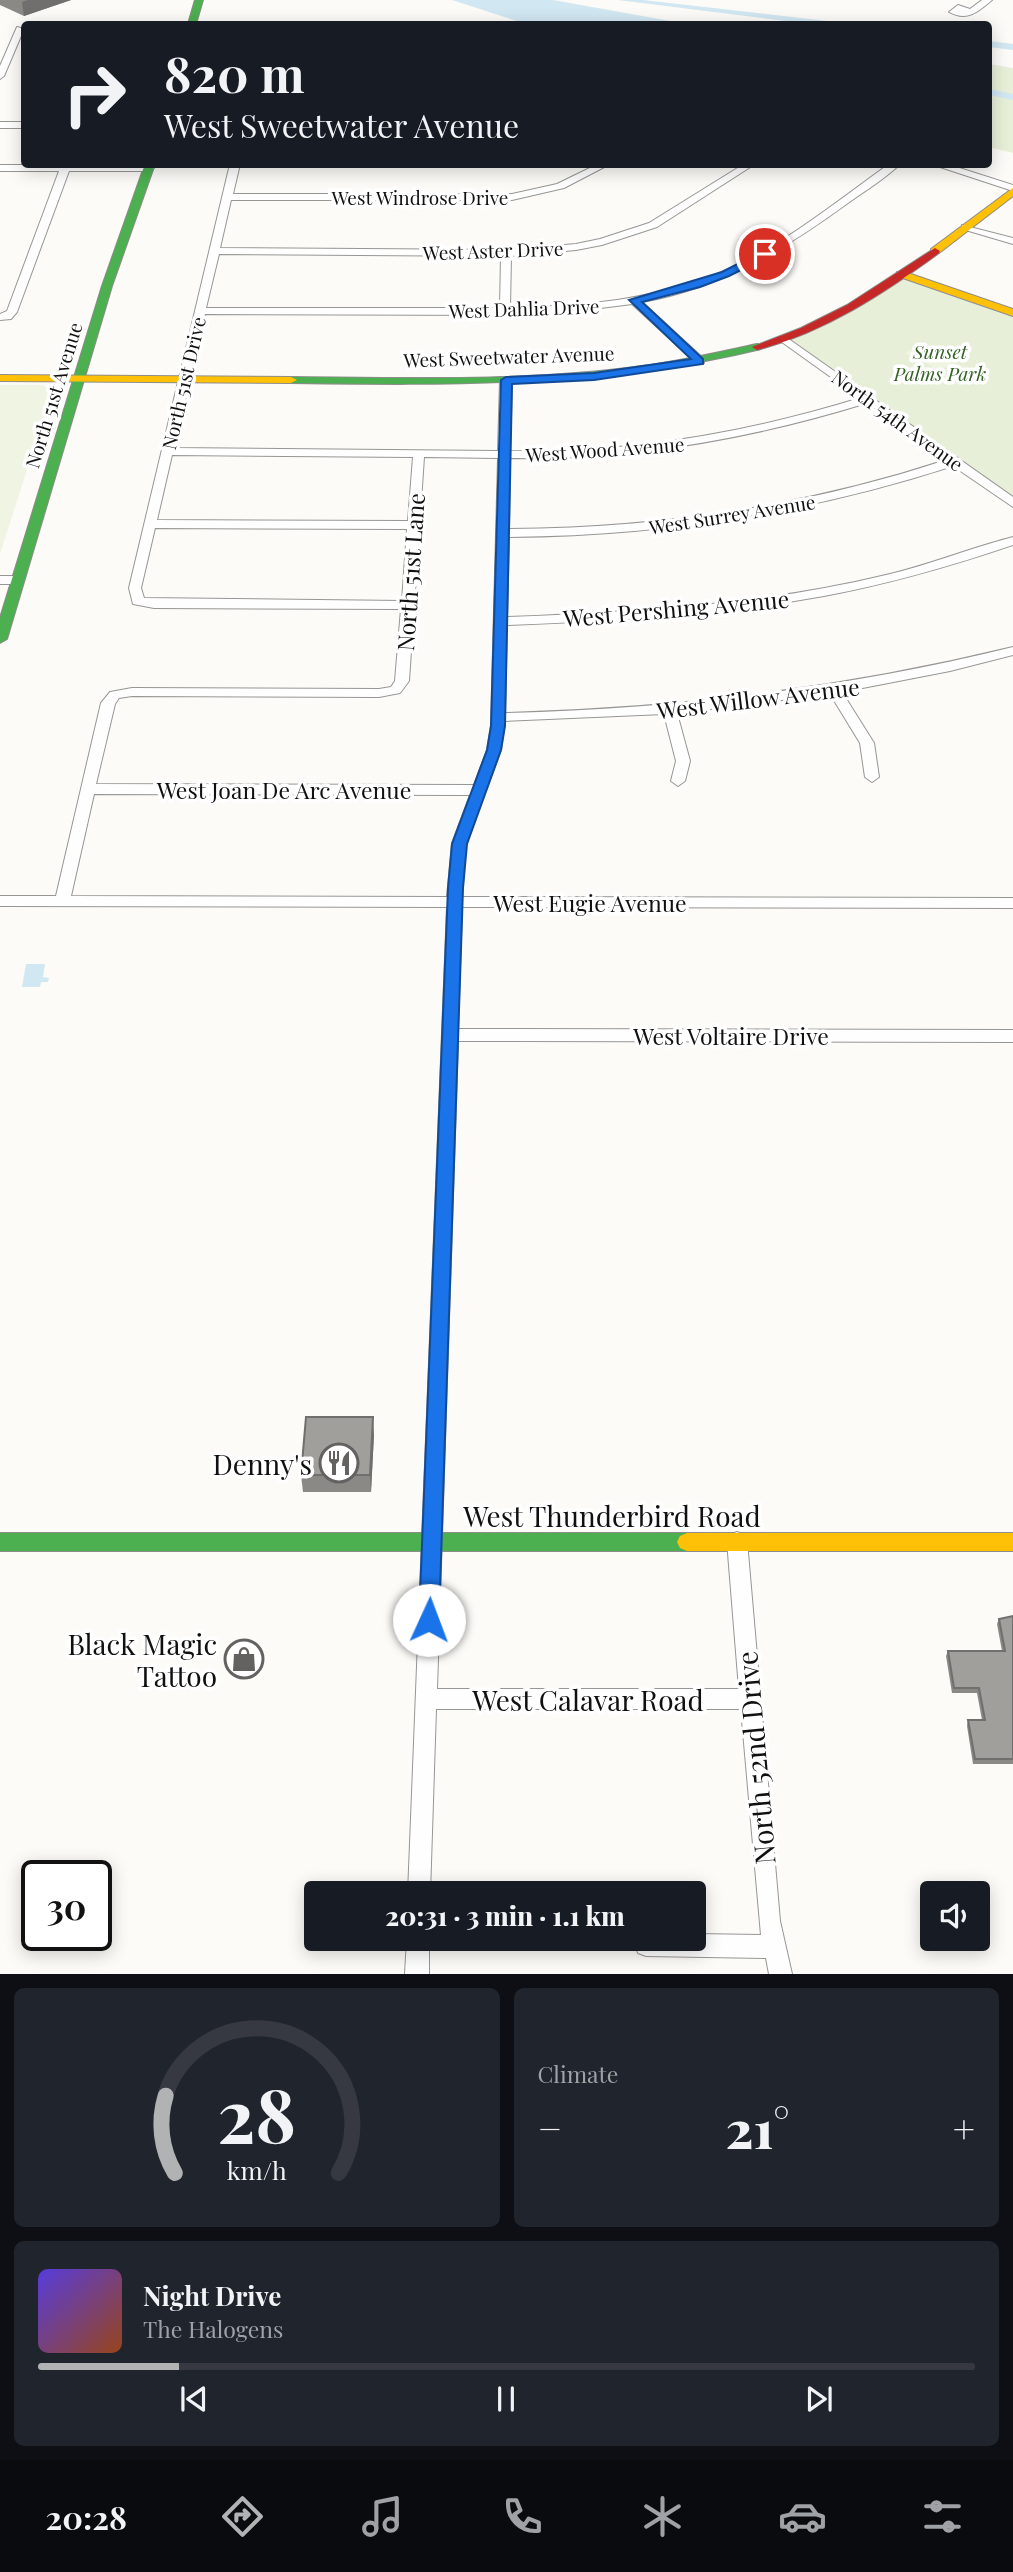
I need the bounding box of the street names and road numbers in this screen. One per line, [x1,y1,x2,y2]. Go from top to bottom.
street label: West Windrose Drive [330,184,509,210]
street label: West Aster Drive [421,235,564,265]
street label: West Dahlia Drive [447,292,600,324]
street label: North 51st Drive [155,314,211,452]
street label: North 51st Avenue [18,319,88,471]
street label: West Sweetwater Avenue [402,339,615,373]
street label: North 54th Avenue [827,363,969,477]
street label: West Wood Avenue [524,430,685,468]
street label: West Surrey Avenue [646,488,817,540]
street label: North 51st Lane [389,492,431,652]
street label: West Pershing Avenue [561,583,790,633]
street label: West Willow Avenue [654,670,861,726]
street label: West Joan De Arc Avenue [156,774,411,805]
street label: West Eugie Avenue [492,887,687,918]
street label: West Voltaire Drive [632,1020,829,1051]
street label: West Thunderbird Road [462,1497,761,1534]
street label: North 52nd Drive [727,1650,783,1866]
street label: West Calavar Road [471,1681,704,1718]

